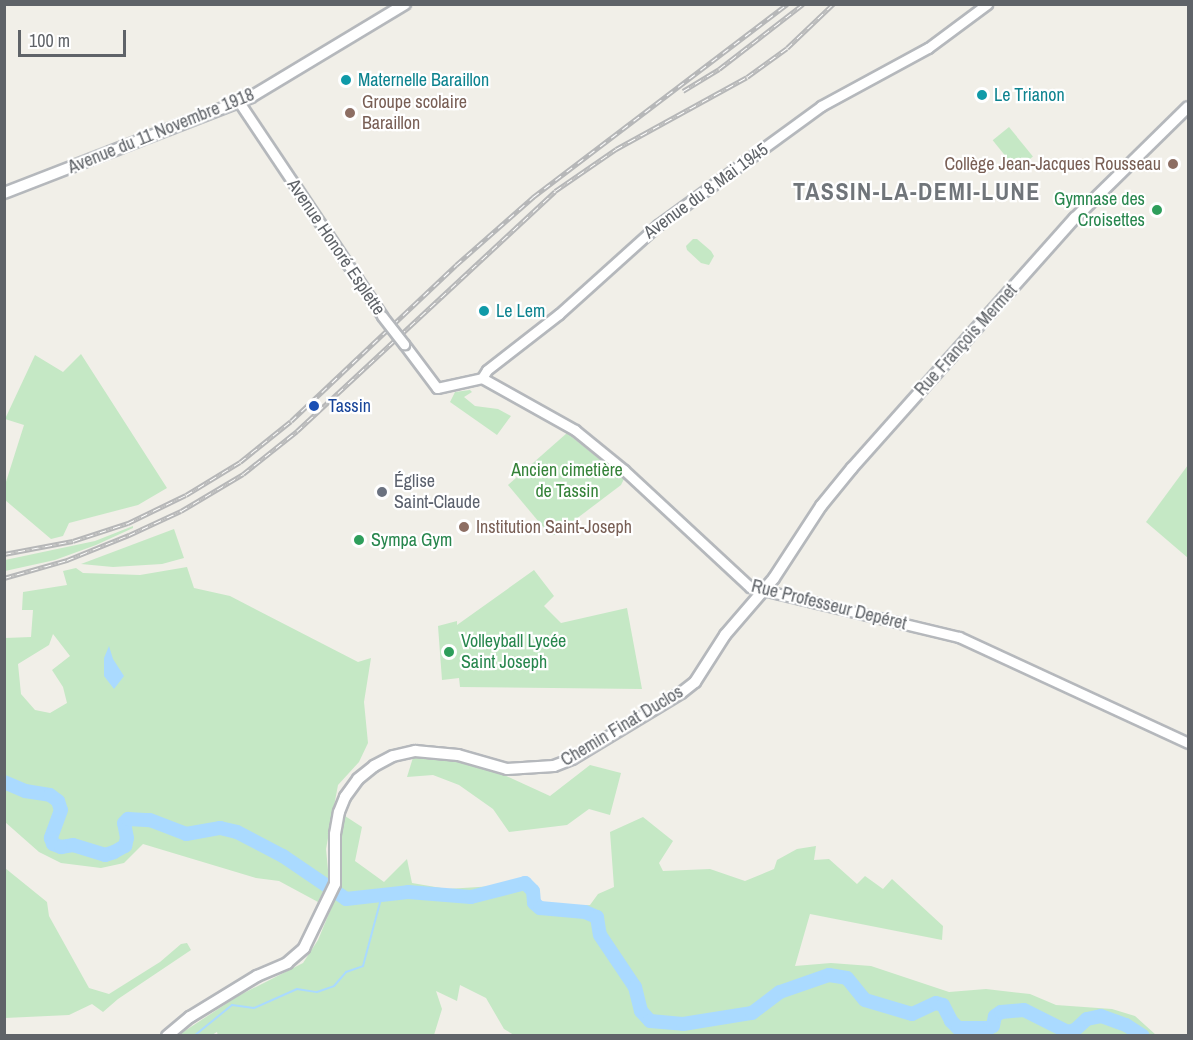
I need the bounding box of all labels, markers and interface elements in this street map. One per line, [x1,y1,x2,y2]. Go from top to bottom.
scale bar [21,18,129,56]
text: 100 m [29,28,70,53]
place label: Maternelle Baraillon [358,69,489,91]
marker: Maternelle Baraillon [339,73,353,87]
street label: Avenue du 11 Novembre 1918 [65,84,257,178]
place label: Le Trianon [994,84,1065,106]
marker: Le Trianon [975,88,989,102]
place label: Groupe scolaire Baraillon [362,92,467,134]
marker: Groupe scolaire Baraillon [343,106,357,120]
street label: Avenue du 8 Mai 1945 [640,139,772,243]
place label: Collège Jean-Jacques Rousseau [944,153,1161,175]
marker: Collège Jean-Jacques Rousseau [1166,157,1180,171]
street label: Avenue Honoré Esplette [282,175,390,319]
district label: TASSIN-LA-DEMI-LUNE [793,178,1041,206]
place label: Gymnase des Croisettes [1054,189,1145,232]
marker: Gymnase des Croisettes [1150,203,1164,217]
street label: Rue François Mermet [910,280,1022,400]
place label: Le Lem [496,300,545,322]
marker: Le Lem [477,304,491,318]
place label: Tassin [328,395,371,417]
marker: Tassin [305,397,323,415]
park label: Ancien cimetière de Tassin [511,460,623,502]
place label: Église Saint-Claude [394,471,480,514]
marker: Église Saint-Claude [375,485,389,499]
place label: Institution Saint-Joseph [476,516,632,538]
marker: Institution Saint-Joseph [457,520,471,534]
place label: Sympa Gym [371,529,452,551]
marker: Sympa Gym [352,533,366,547]
street label: Rue Professeur Depéret [749,575,909,635]
place label: Volleyball Lycée Saint Joseph [461,631,566,674]
marker: Volleyball Lycée Saint Joseph [442,645,456,659]
street label: Chemin Finat Duclos [557,681,687,771]

